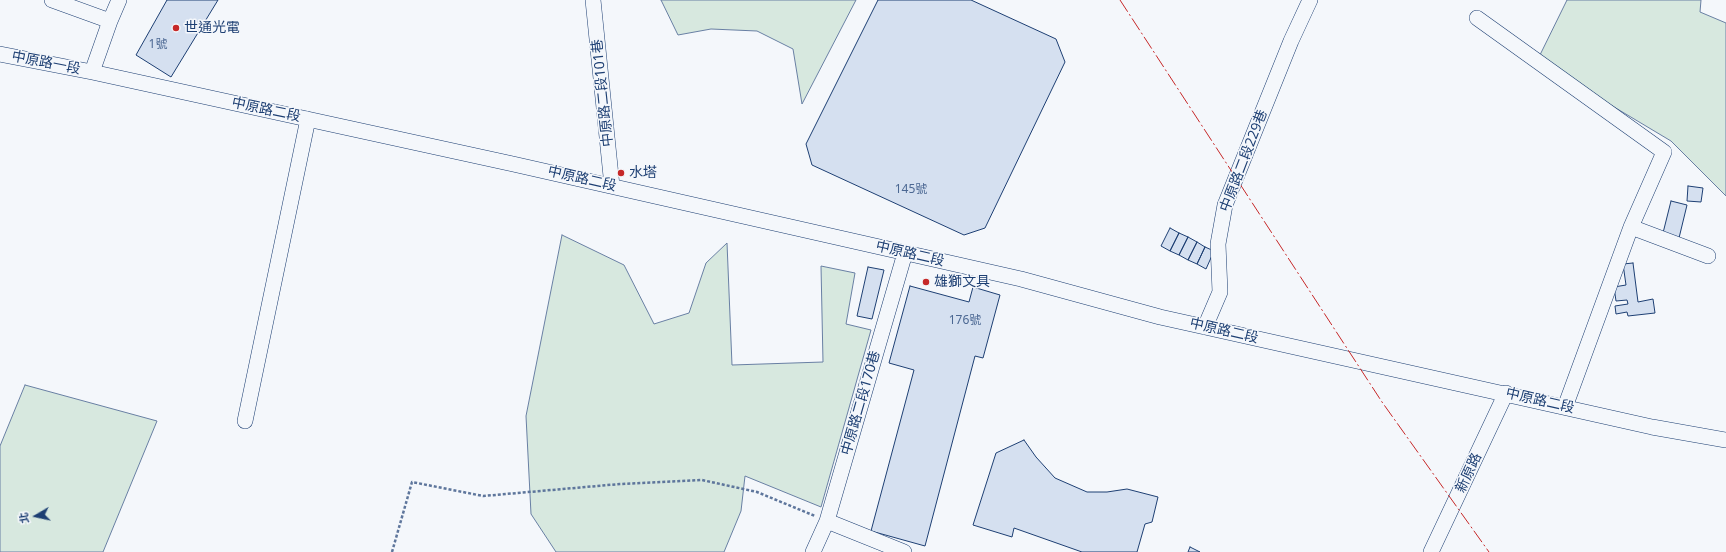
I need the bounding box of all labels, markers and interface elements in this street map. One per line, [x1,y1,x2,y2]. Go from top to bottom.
place label: 世通光電 [184,20,240,36]
marker: 世通光電 [171,23,181,33]
house number: 1號 [149,38,167,52]
street label: 中原路二段101巷 [589,38,617,148]
street label: 中原路一段 [10,48,82,78]
street label: 中原路二段 [230,95,302,125]
street label: 中原路二段229巷 [1217,108,1271,214]
street label: 中原路二段 [546,163,618,195]
place label: 水塔 [629,165,657,181]
marker: 水塔 [616,168,626,178]
house number: 145號 [895,183,927,197]
street label: 中原路二段 [874,238,946,270]
place label: 雄獅文具 [934,274,990,290]
marker: 雄獅文具 [921,277,931,287]
house number: 176號 [949,314,981,328]
street label: 中原路二段 [1188,315,1260,347]
street label: 中原路二段170巷 [838,349,884,457]
street label: 中原路二段 [1504,385,1576,417]
street label: 新原路 [1453,450,1485,496]
north arrow [16,496,56,536]
text: 北 [15,511,32,525]

